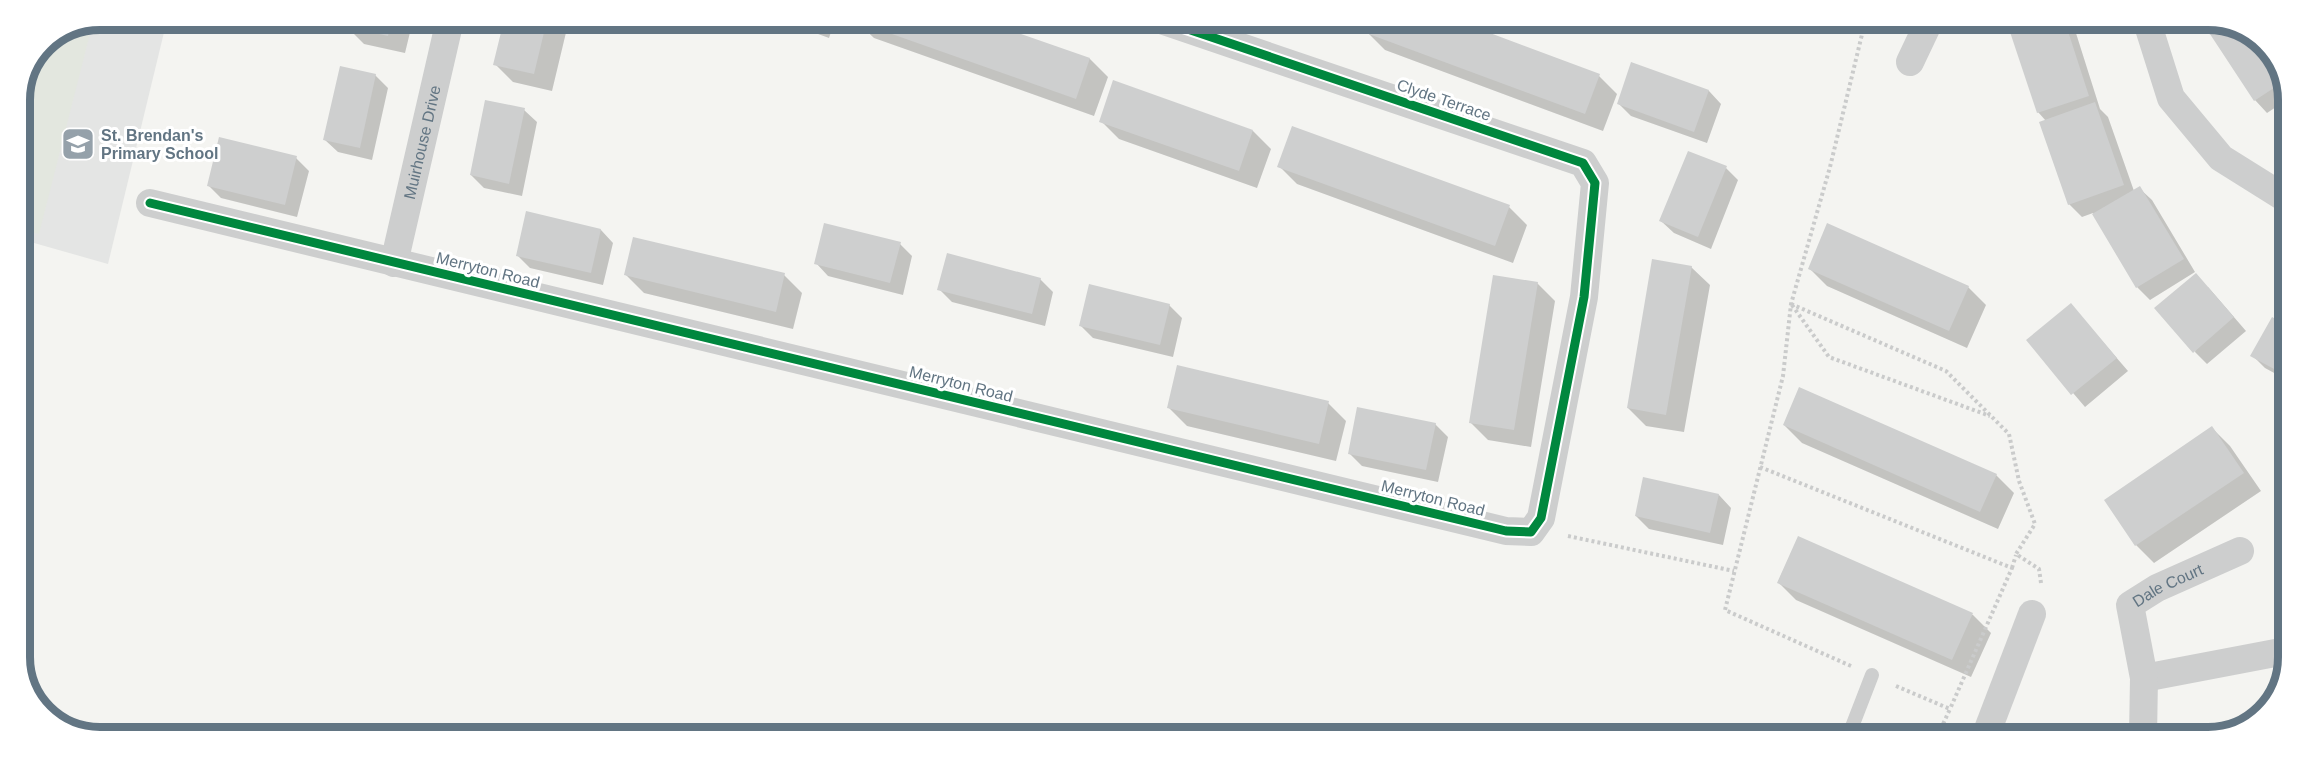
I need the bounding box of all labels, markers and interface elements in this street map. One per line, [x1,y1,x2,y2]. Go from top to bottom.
street label: Clyde Terrace [1395,76,1493,124]
street label: Muirhouse Drive [400,83,443,201]
school or university icon: St. Brendan's Primary School [60,126,96,162]
place label: St. Brendan's Primary School [101,127,218,162]
street label: Merryton Road [435,249,541,291]
street label: Merryton Road [908,363,1014,405]
street label: Merryton Road [1380,477,1486,519]
street label: Dale Court [2129,560,2206,610]

